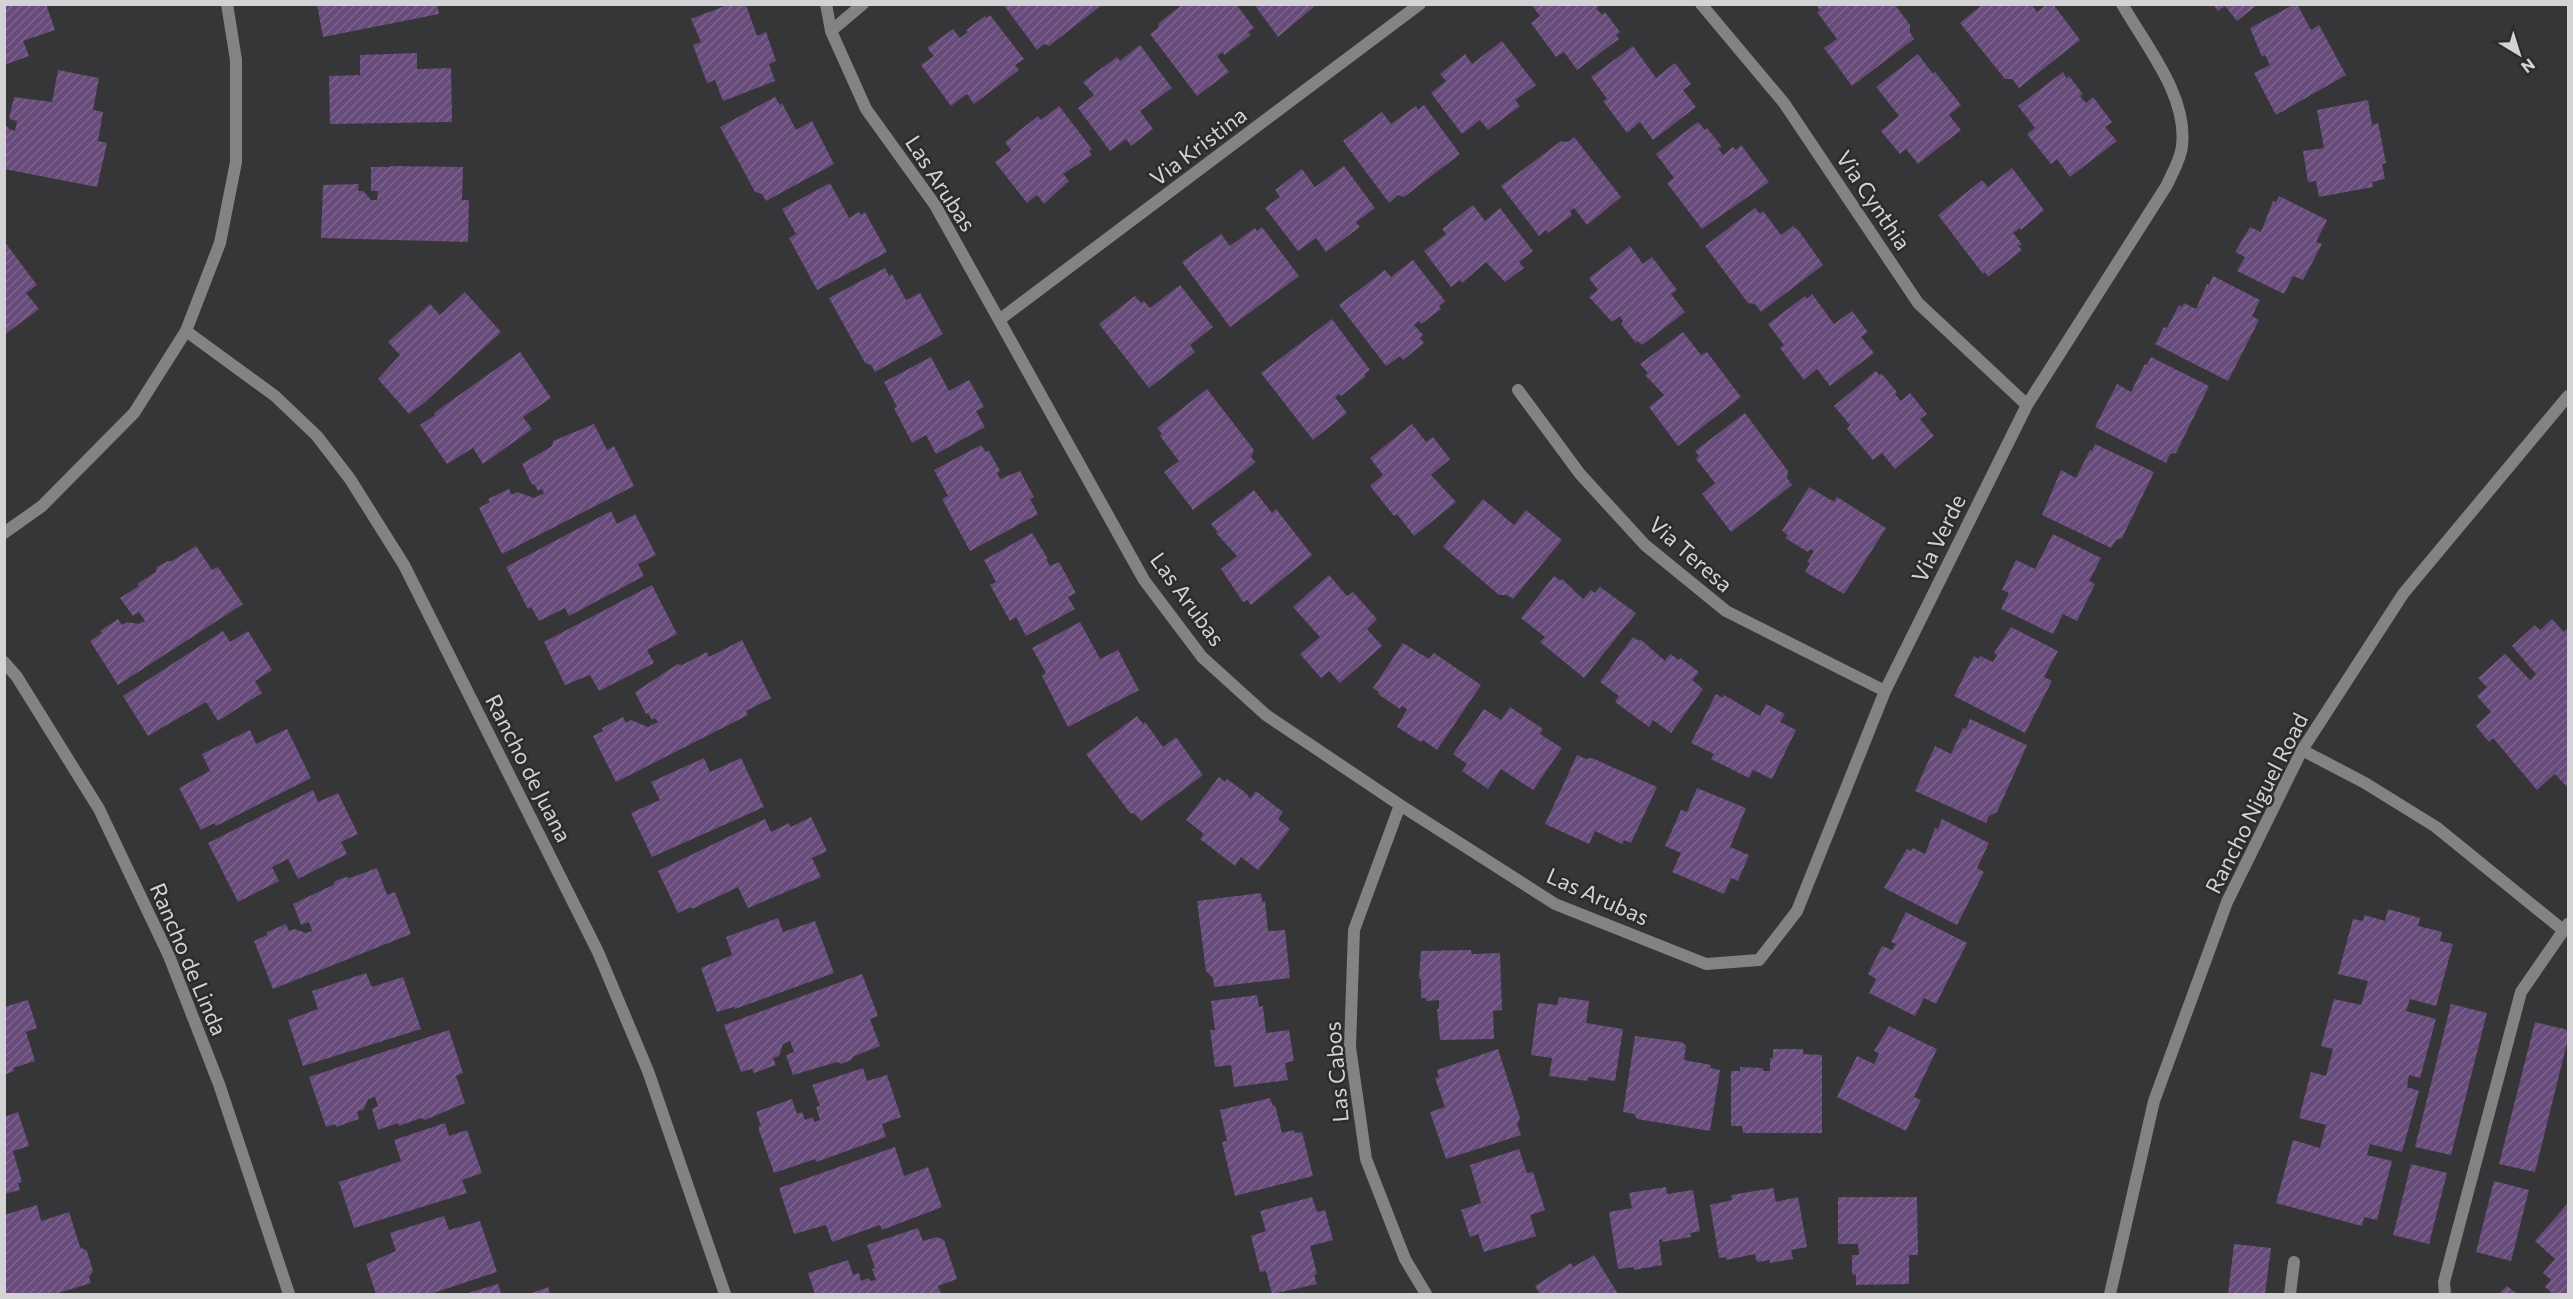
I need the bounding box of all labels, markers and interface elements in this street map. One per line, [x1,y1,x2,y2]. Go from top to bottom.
north arrow [2489,24,2549,84]
text: N [2518,55,2539,77]
street label: Via Kristina [1144,101,1252,191]
street label: Las Arubas [900,130,982,236]
street label: Via Cynthia [1831,145,1917,255]
street label: Via Verde [1905,490,1971,586]
street label: Via Teresa [1644,510,1738,598]
street label: Las Arubas [1145,547,1231,651]
street label: Rancho de Juana [480,689,578,847]
street label: Rancho Niguel Road [2199,708,2313,898]
street label: Las Arubas [1543,861,1653,931]
street label: Rancho de Linda [145,879,233,1039]
street label: Las Cabos [1318,1021,1354,1123]

